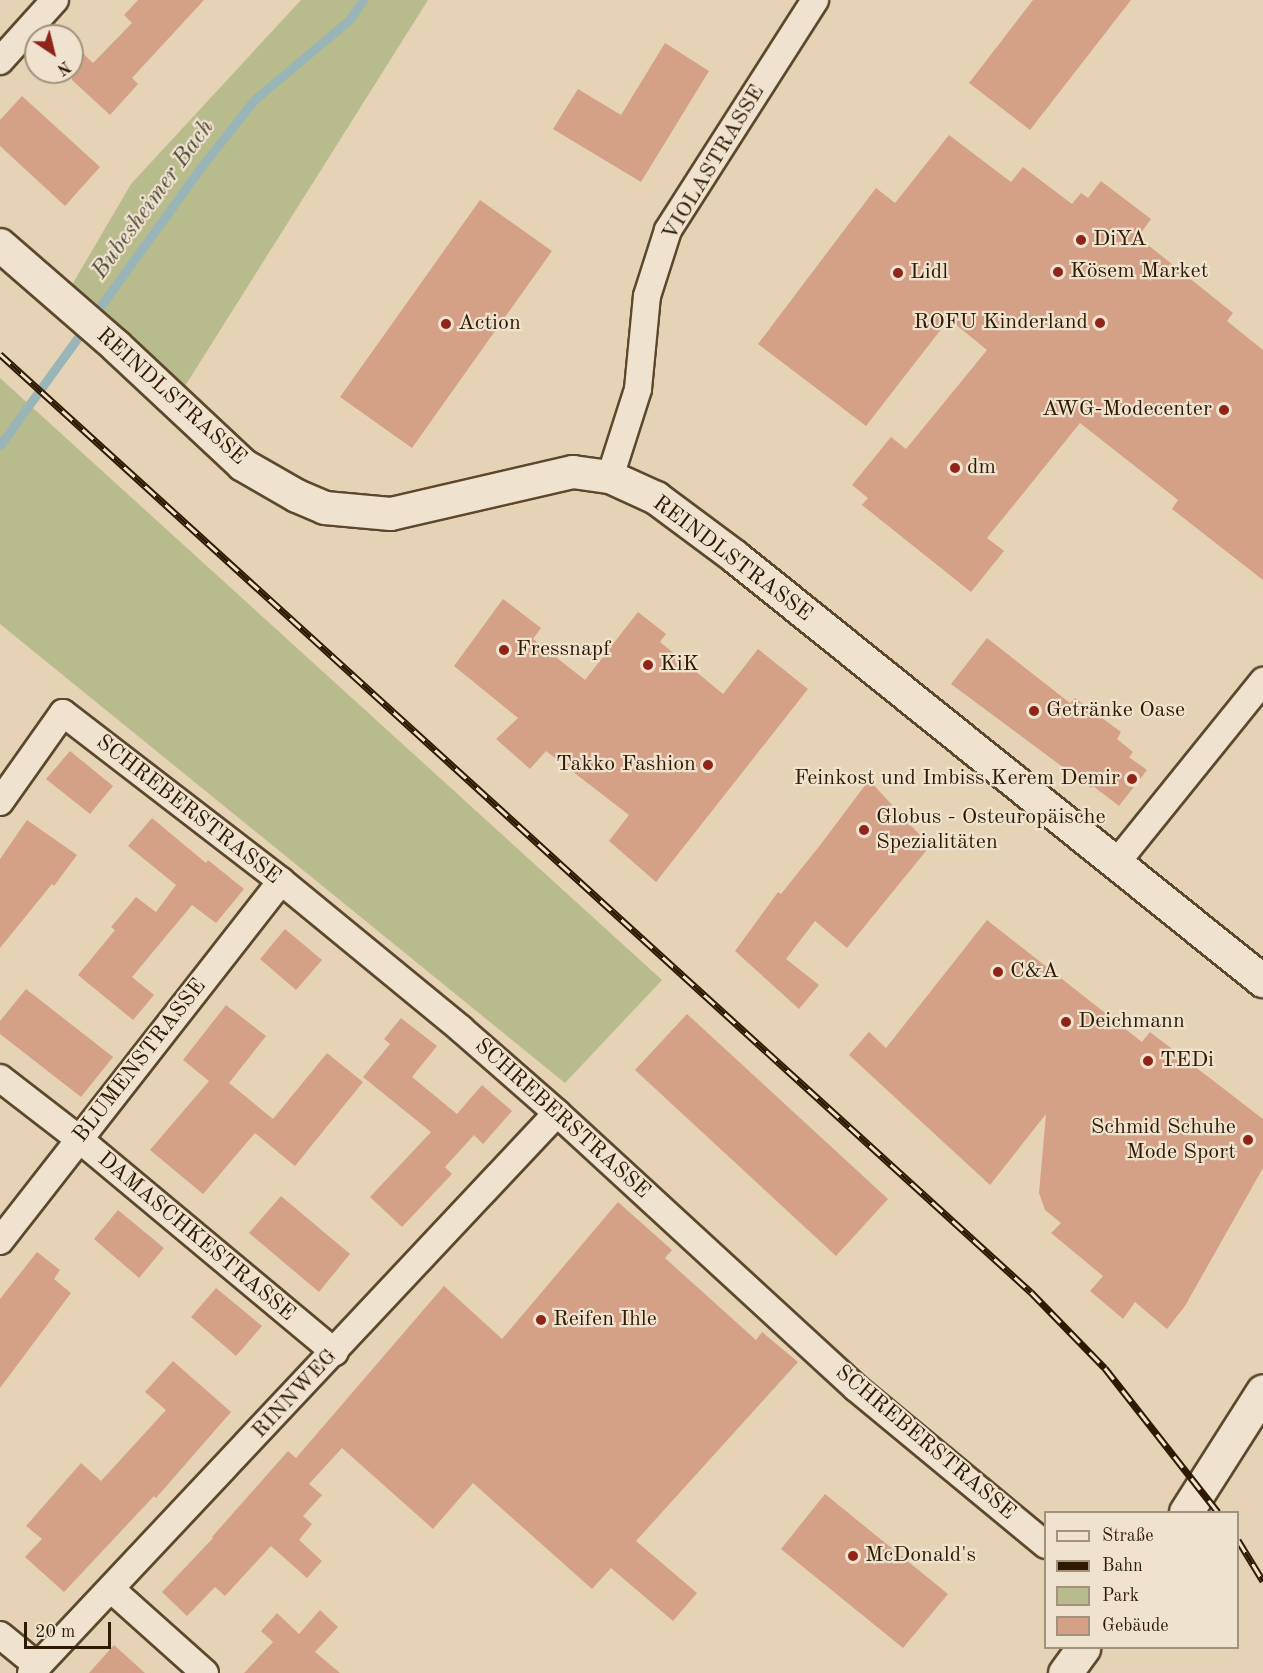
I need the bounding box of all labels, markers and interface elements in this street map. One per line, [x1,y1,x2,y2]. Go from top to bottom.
north arrow [24,24,84,84]
text: N [54,57,73,77]
street label: VIOLASTRASSE [657,80,771,246]
water label: Bubesheimer Bach [87,115,221,285]
place label: DiYA [1093,227,1146,253]
marker: DiYA [1074,233,1088,247]
place label: Kösem Market [1070,259,1208,285]
place label: Lidl [910,260,948,286]
marker: Kösem Market [1051,265,1065,279]
marker: Lidl [891,266,905,280]
place label: ROFU Kinderland [913,310,1088,336]
place label: Action [458,311,521,337]
marker: ROFU Kinderland [1093,316,1107,330]
marker: Action [439,317,453,331]
street label: REINDLSTRASSE [91,323,251,471]
place label: AWG-Modecenter [1042,397,1212,423]
marker: AWG-Modecenter [1217,403,1231,417]
place label: dm [967,455,996,481]
marker: dm [948,461,962,475]
street label: REINDLSTRASSE [647,490,817,628]
place label: Fressnapf [516,637,611,663]
marker: Fressnapf [497,643,511,657]
place label: KiK [660,652,699,678]
marker: KiK [641,658,655,672]
place label: Getränke Oase [1046,698,1185,724]
marker: Getränke Oase [1027,704,1041,718]
street label: SCHREBERSTRASSE [90,730,286,890]
place label: Takko Fashion [556,752,696,778]
marker: Takko Fashion [701,758,715,772]
place label: Feinkost und Imbiss Kerem Demir [794,766,1120,792]
marker: Feinkost und Imbiss Kerem Demir [1125,772,1139,786]
place label: Globus - Osteuropäische Spezialitäten [876,804,1106,855]
marker: Globus - Osteuropäische Spezialitäten [857,823,871,837]
place label: C&A [1010,959,1059,985]
marker: C&A [991,965,1005,979]
street label: BLUMENSTRASSE [68,974,212,1148]
place label: Deichmann [1078,1009,1185,1035]
marker: Deichmann [1059,1015,1073,1029]
street label: SCHREBERSTRASSE [469,1033,655,1205]
place label: TEDi [1160,1048,1214,1074]
marker: TEDi [1141,1054,1155,1068]
place label: Schmid Schuhe Mode Sport [1091,1114,1236,1166]
marker: Schmid Schuhe Mode Sport [1241,1133,1255,1147]
street label: DAMASCHKESTRASSE [92,1147,300,1327]
place label: Reifen Ihle [553,1307,657,1333]
marker: Reifen Ihle [534,1313,548,1327]
street label: RINNWEG [247,1344,343,1444]
street label: SCHREBERSTRASSE [830,1360,1020,1526]
legend [1044,1511,1239,1649]
text: Straße [1102,1527,1153,1545]
place label: McDonald's [865,1543,976,1569]
marker: McDonald's [846,1549,860,1563]
text: Bahn [1102,1557,1143,1575]
text: Park [1102,1587,1139,1605]
scale bar [27,1610,114,1648]
text: Gebäude [1102,1617,1169,1635]
text: 20 m [35,1623,75,1641]

